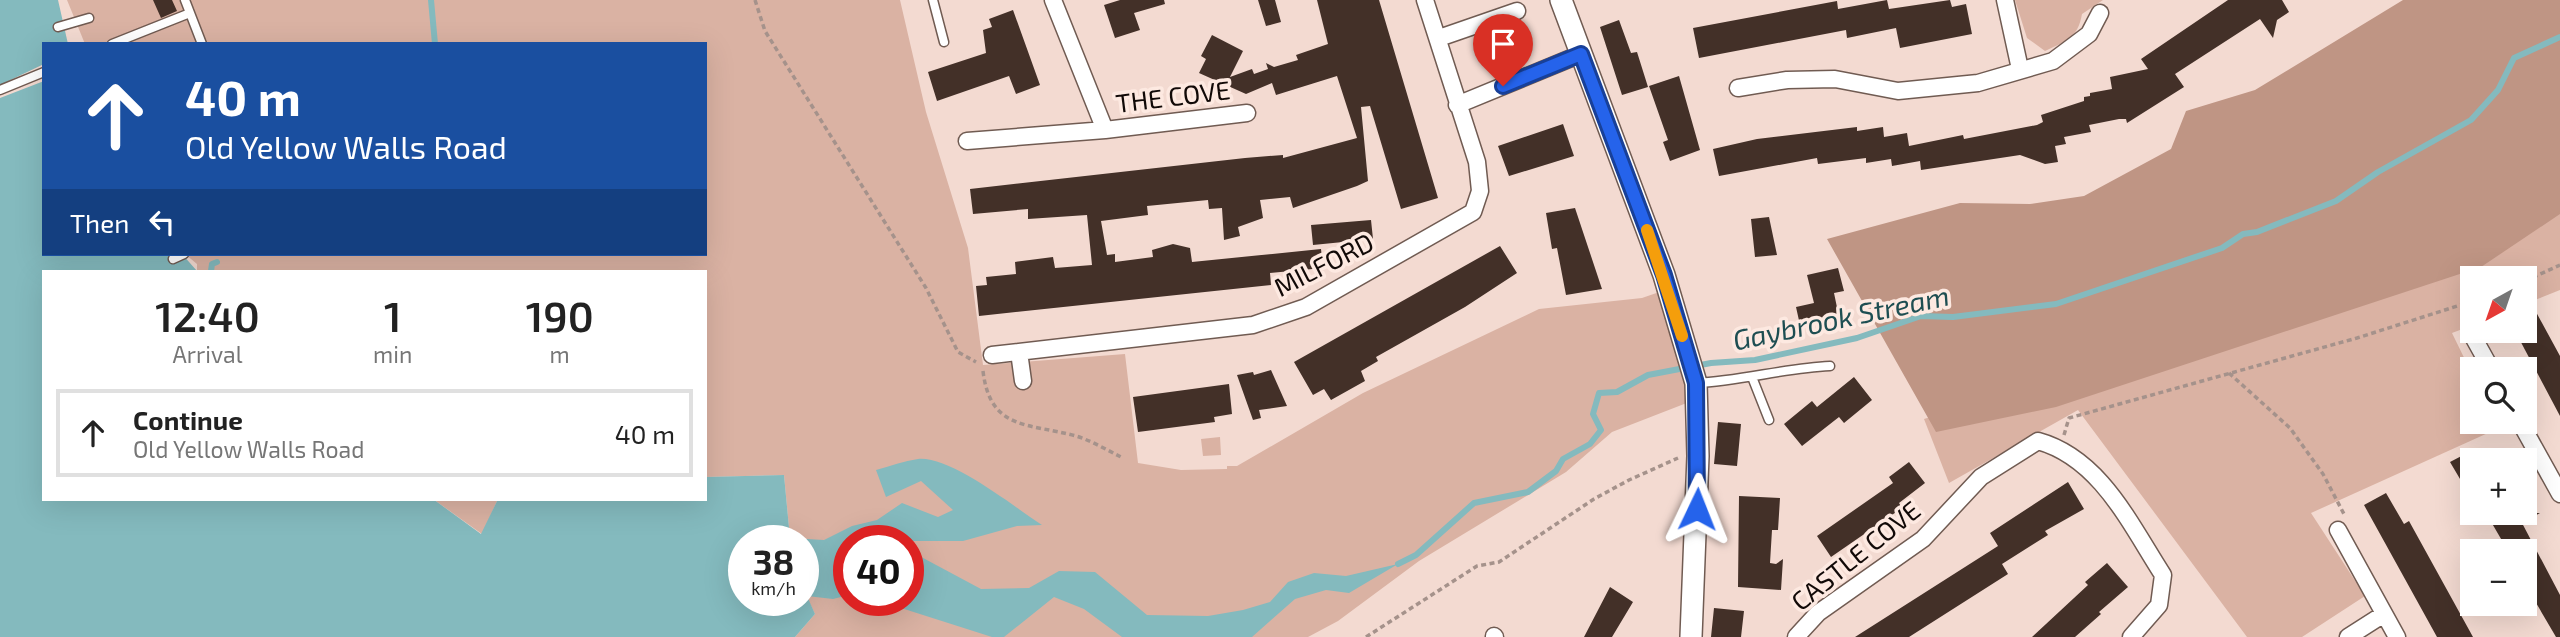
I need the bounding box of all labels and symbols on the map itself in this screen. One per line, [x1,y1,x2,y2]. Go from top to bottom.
pin [1473,14,1533,86]
street label: THE COVE [1114,73,1232,118]
street label: MILFORD [1268,225,1378,302]
north arrow [2460,266,2538,343]
water label: Gaybrook Stream [1729,277,1952,357]
position arrow [1660,472,1734,546]
street label: CASTLE COVE [1784,494,1926,616]
speed limit sign: 40 [833,525,924,616]

